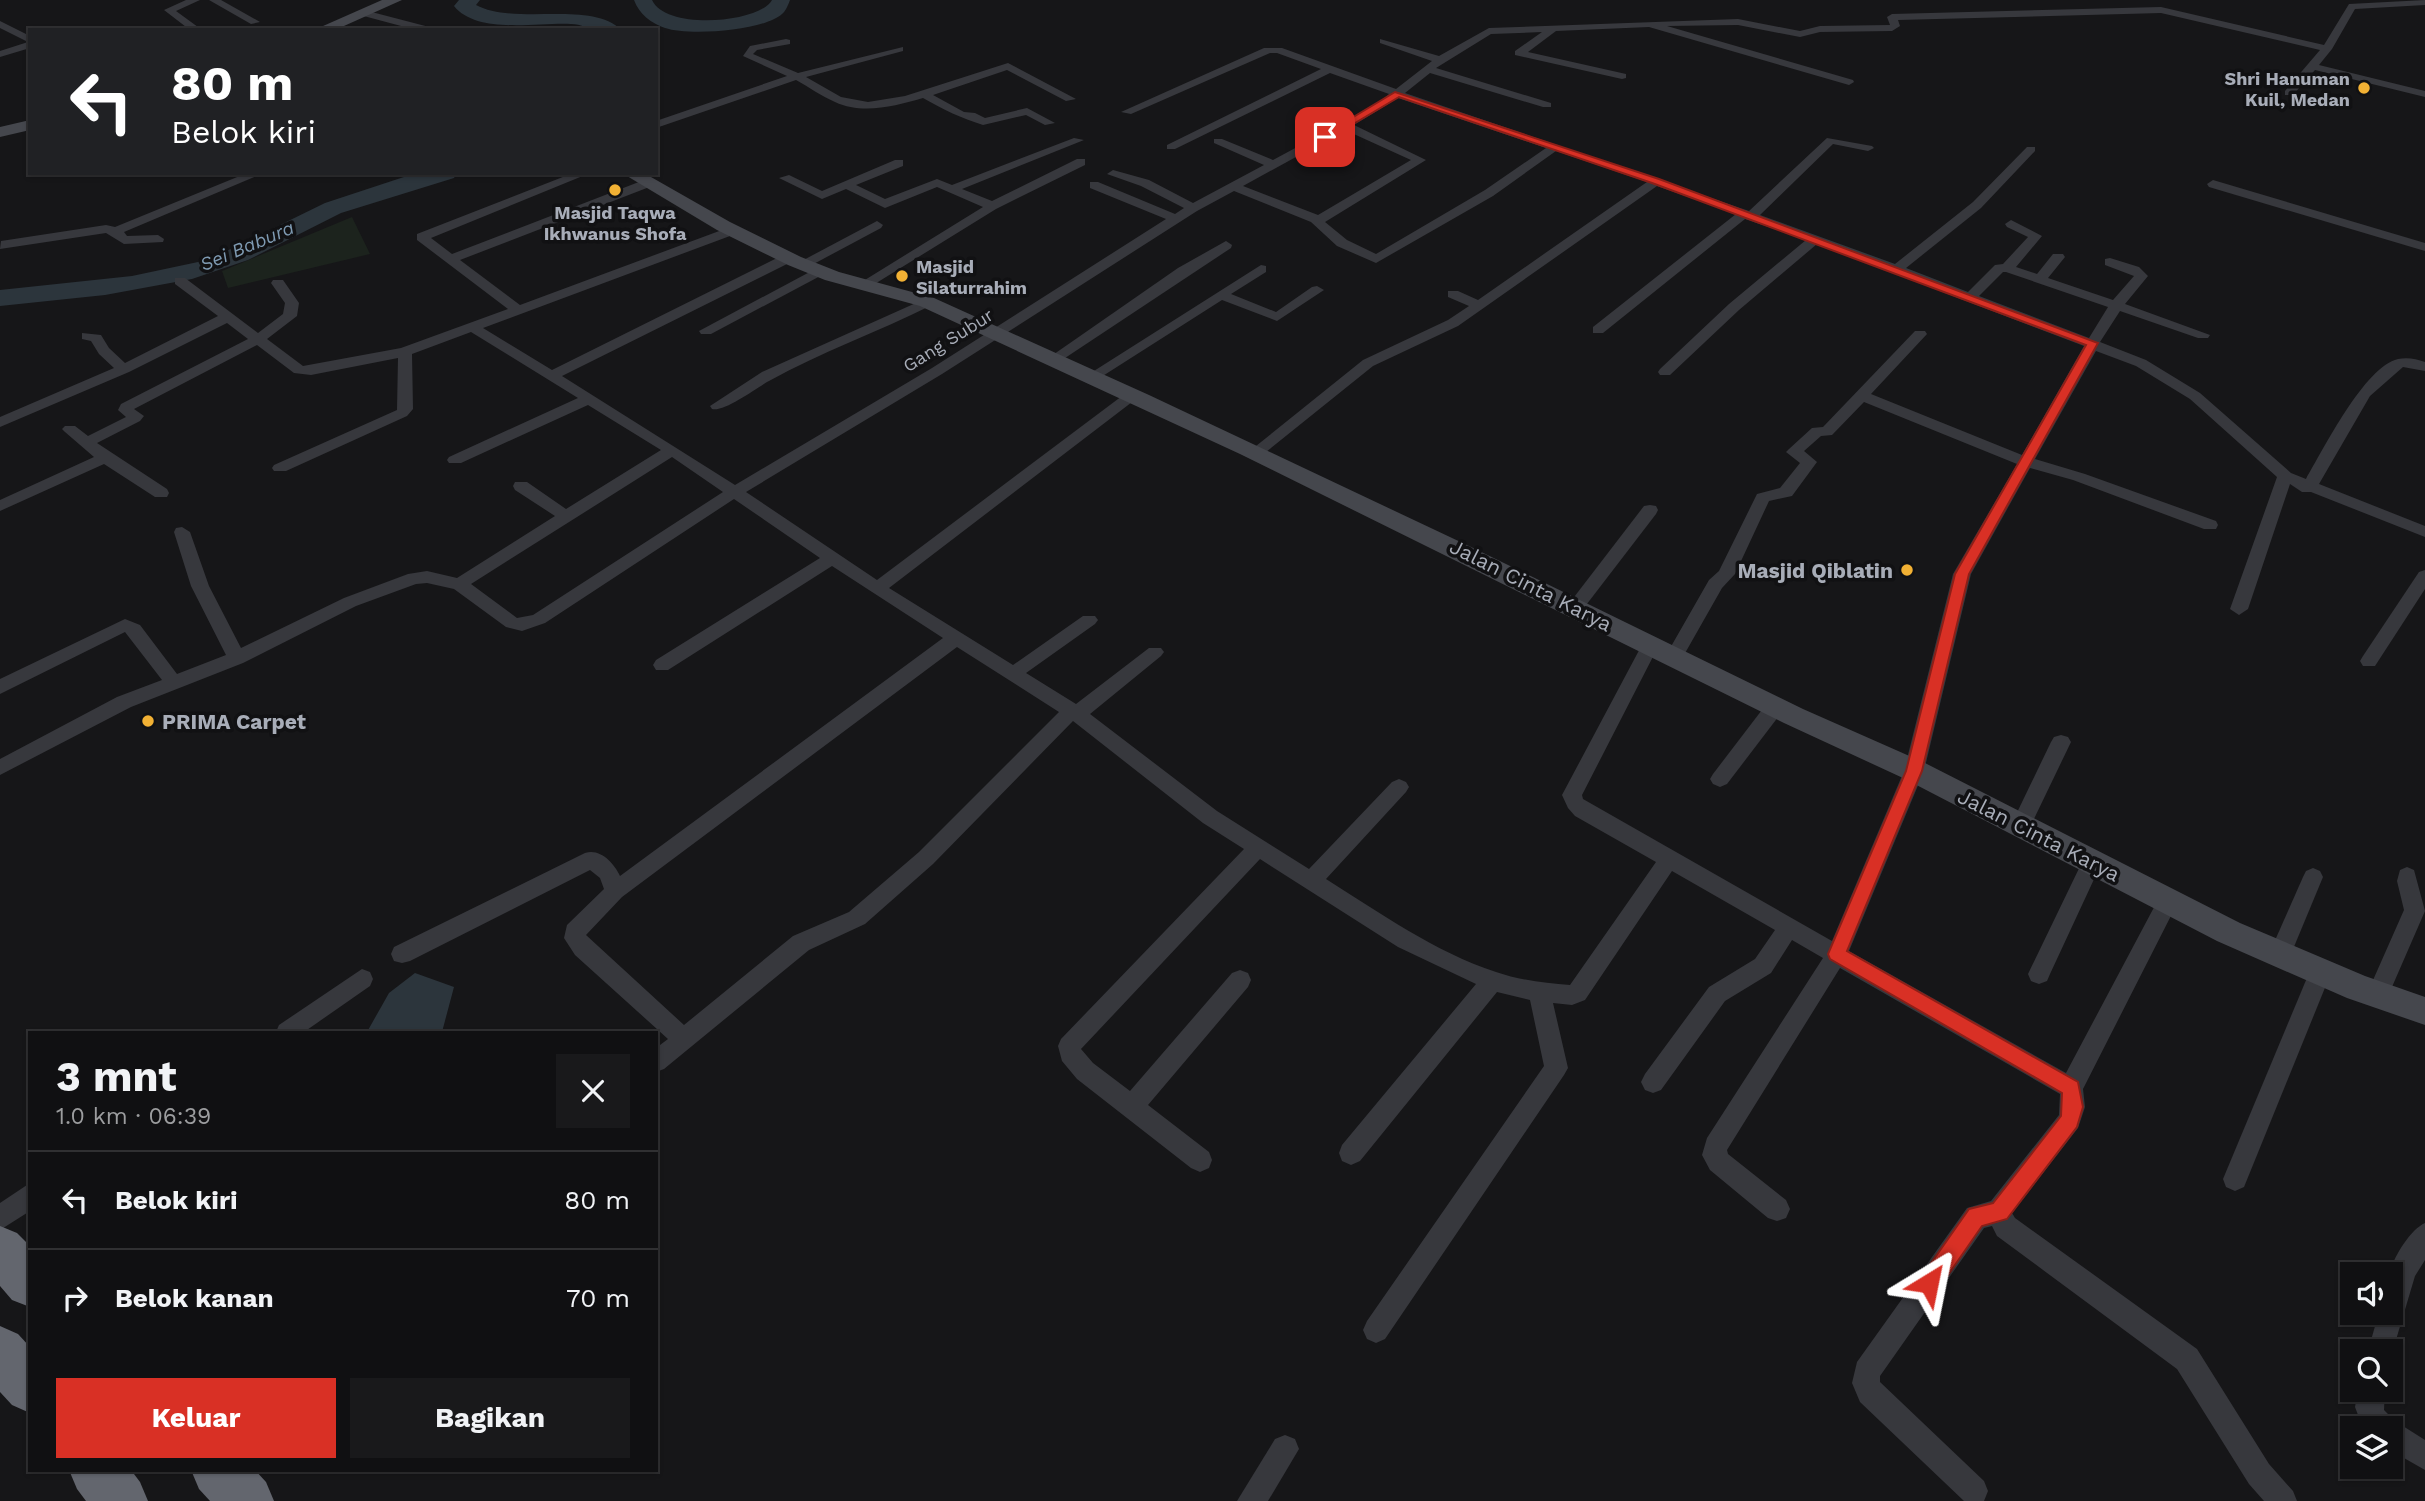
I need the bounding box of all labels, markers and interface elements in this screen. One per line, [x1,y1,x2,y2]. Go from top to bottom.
text: 80 m [171,54,293,112]
icon: left [56,56,147,147]
place label: Shri Hanuman Kuil, Medan [2225,68,2350,110]
marker: Shri Hanuman Kuil, Medan [2356,80,2372,96]
pin [1295,107,1355,167]
text: Belok kiri [171,113,316,151]
icon: arrive [1306,118,1344,156]
marker: Masjid Taqwa Ikhwanus Shofa [607,182,623,198]
place label: Masjid Taqwa Ikhwanus Shofa [544,202,687,244]
water label: Sei Babura [196,216,298,276]
place label: Masjid Silaturrahim [916,256,1027,298]
marker: Masjid Silaturrahim [894,268,910,284]
street label: Gang Subur [899,304,997,376]
street label: Jalan Cinta Karya [1446,533,1616,637]
place label: Masjid Qiblatin [1737,558,1893,583]
marker: Masjid Qiblatin [1899,562,1915,578]
place label: PRIMA Carpet [162,709,306,734]
marker: PRIMA Carpet [140,713,156,729]
street label: Jalan Cinta Karya [1954,783,2124,887]
text: 3 mnt [56,1052,177,1101]
button: close [556,1054,630,1128]
text: 1.0 km · 06:39 [56,1103,211,1130]
icon: left [56,1181,94,1219]
text: Belok kiri [115,1185,238,1215]
text: 80 m [564,1185,630,1215]
position arrow [1892,1246,1966,1320]
map controls [2340,1262,2403,1479]
button: sound [2340,1262,2403,1325]
icon: right [56,1279,94,1317]
text: Belok kanan [115,1283,274,1313]
text: 70 m [566,1283,630,1313]
button: search [2340,1339,2403,1402]
button: Keluar [56,1378,336,1458]
button: Bagikan [350,1378,630,1458]
button: layers [2340,1416,2403,1479]

